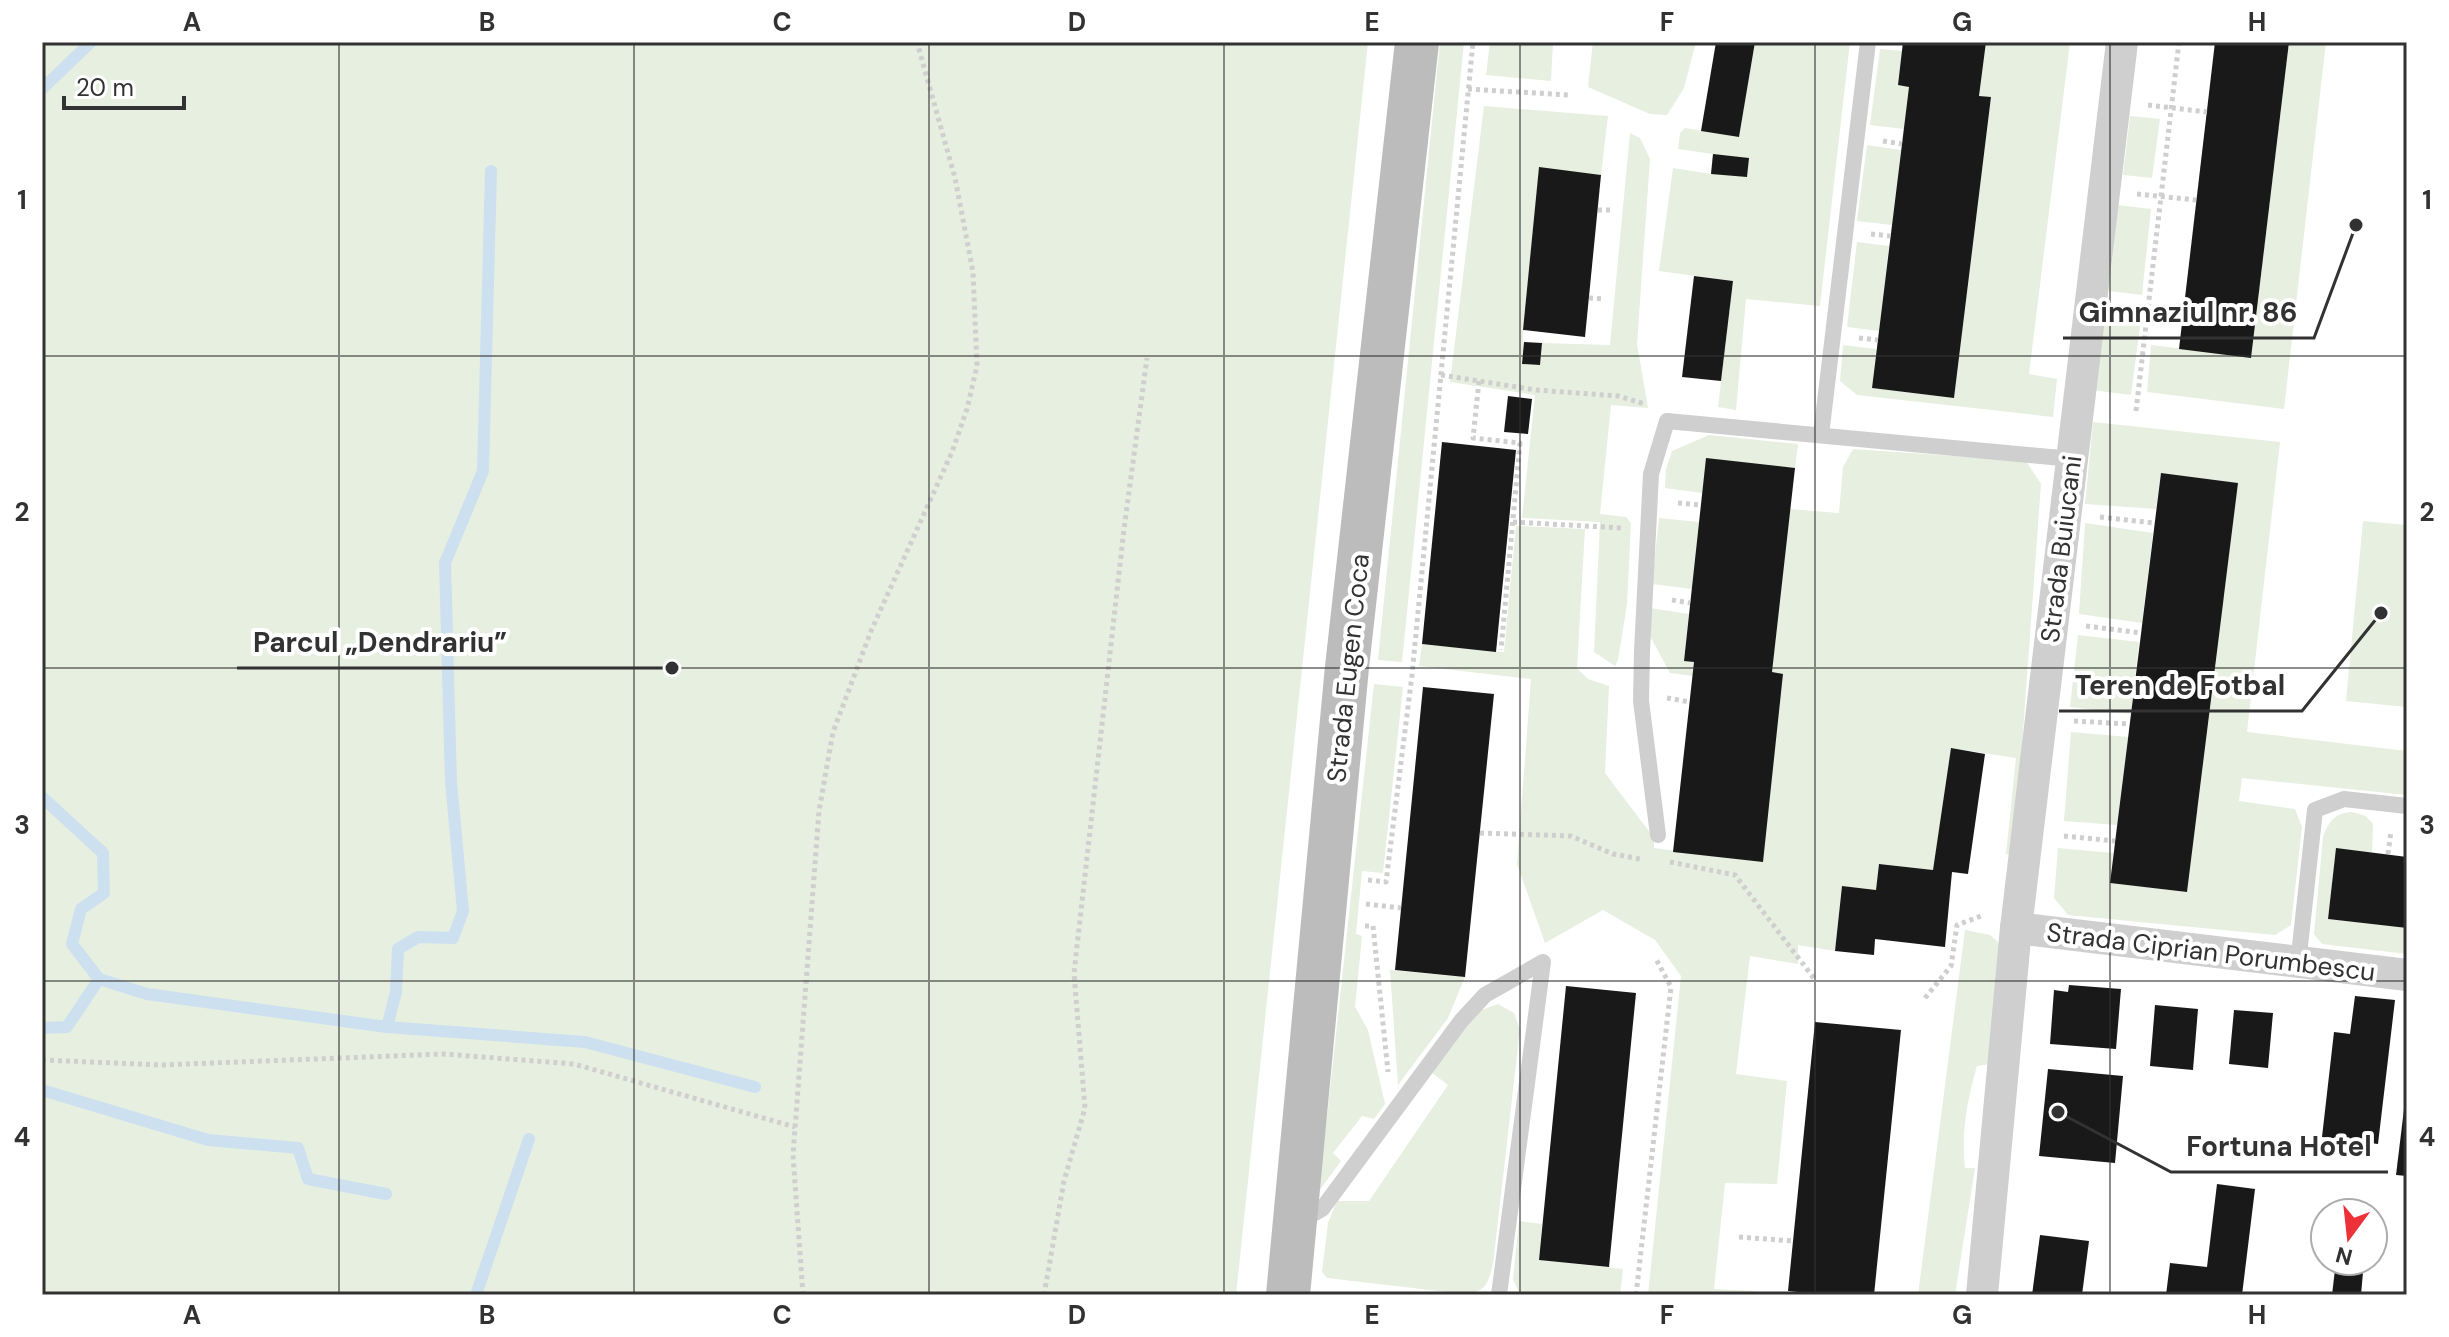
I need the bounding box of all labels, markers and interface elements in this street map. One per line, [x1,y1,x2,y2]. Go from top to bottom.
text: A [183,5,201,39]
text: B [479,5,495,39]
text: C [772,5,792,39]
text: D [1068,5,1086,39]
text: E [1364,5,1380,39]
text: F [1660,5,1674,39]
text: G [1952,5,1972,39]
text: H [2248,5,2266,39]
scale bar [64,60,184,110]
text: 20 m [76,72,134,103]
text: 1 [17,183,27,217]
text: 1 [2422,183,2432,217]
callout: Gimnaziul nr. 86 [2063,286,2314,338]
text: Gimnaziul nr. 86 [2079,294,2297,331]
street label: Strada Buiucani [2033,453,2089,645]
text: 2 [14,495,30,529]
text: 2 [2419,495,2435,529]
street label: Strada Eugen Coca [1319,552,1377,784]
callout: Parcul „Dendrariu” [237,616,523,668]
text: Parcul „Dendrariu” [253,624,507,661]
callout: Teren de Fotbal [2059,659,2302,711]
text: Teren de Fotbal [2075,667,2285,704]
text: 3 [14,808,30,842]
text: 3 [2419,808,2435,842]
street label: Strada Ciprian Porumbescu [2045,915,2377,989]
text: 4 [14,1120,30,1154]
callout: Fortuna Hotel [2171,1120,2388,1172]
text: 4 [2419,1120,2435,1154]
text: Fortuna Hotel [2186,1128,2372,1165]
north arrow [2309,1197,2389,1277]
text: N [2332,1240,2355,1272]
text: A [183,1298,201,1332]
text: B [479,1298,495,1332]
text: C [772,1298,792,1332]
text: D [1068,1298,1086,1332]
text: E [1364,1298,1380,1332]
text: F [1660,1298,1674,1332]
text: G [1952,1298,1972,1332]
text: H [2248,1298,2266,1332]

